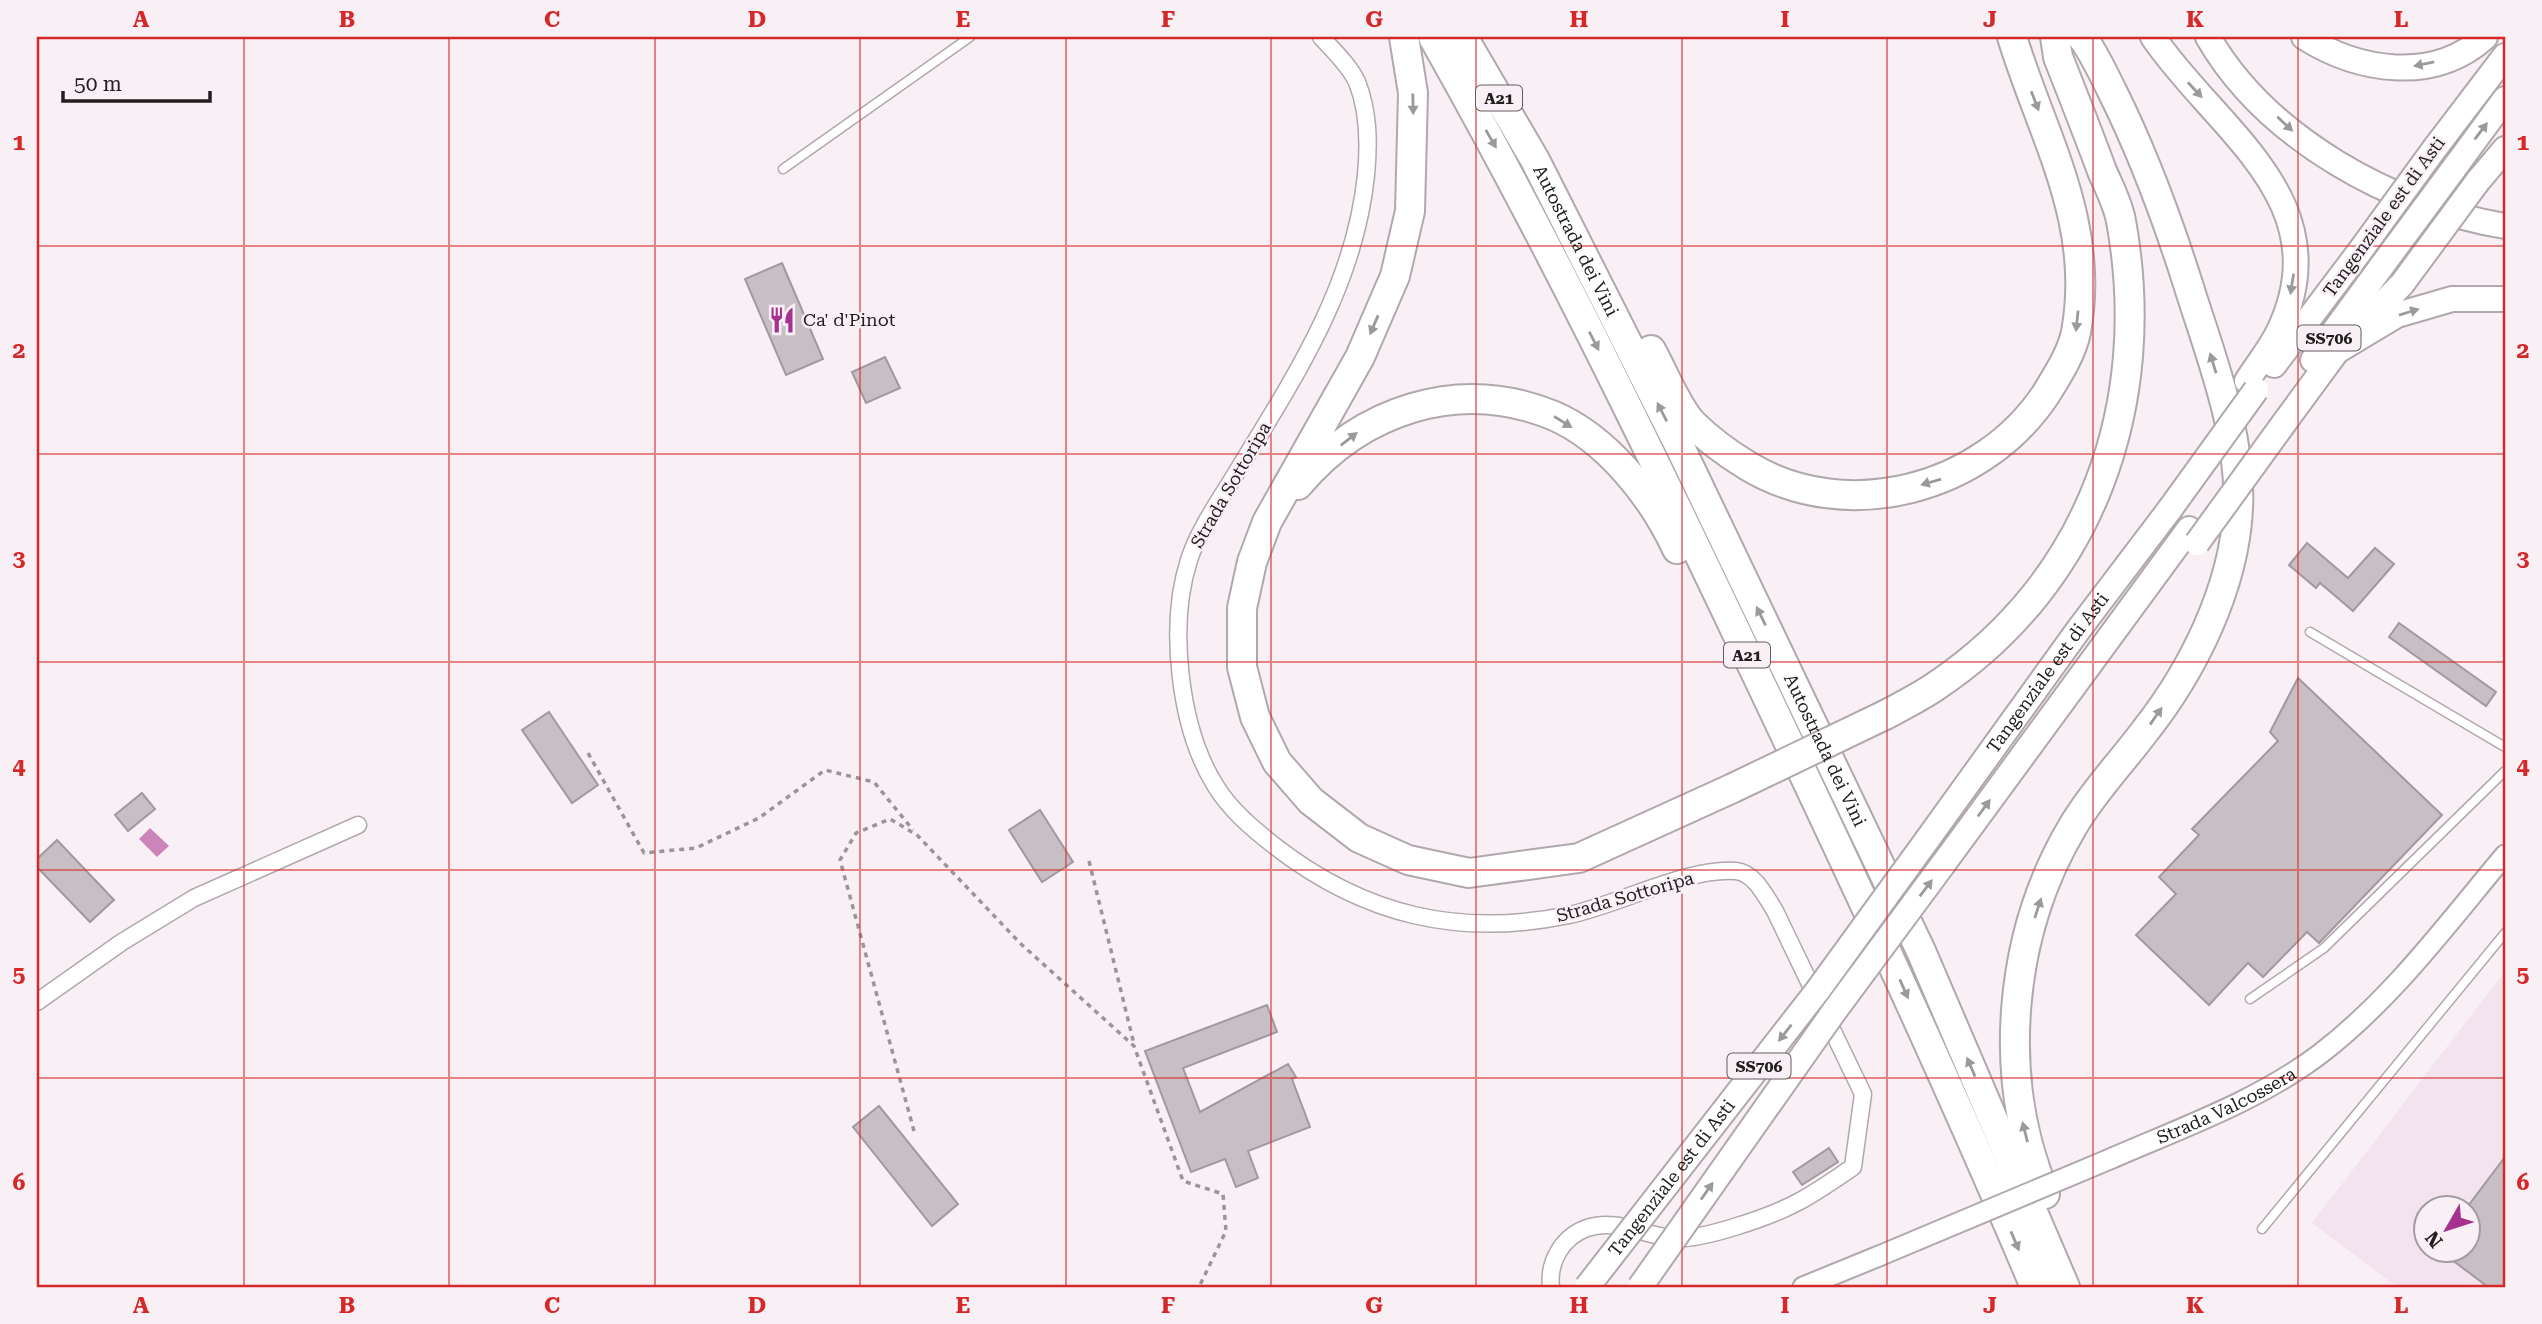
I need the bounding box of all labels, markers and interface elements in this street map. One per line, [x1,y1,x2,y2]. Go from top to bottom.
text: A [133,6,150,33]
text: B [339,6,355,33]
text: C [544,6,560,33]
text: D [748,6,766,33]
text: E [956,6,970,33]
text: F [1161,6,1175,33]
text: G [1365,6,1383,33]
text: H [1570,6,1589,33]
text: I [1780,6,1790,33]
text: J [1983,6,1997,33]
text: K [2186,6,2204,33]
text: L [2394,6,2408,33]
one-way arrow [2413,59,2435,70]
scale bar [63,60,210,104]
text: 50 m [74,72,122,96]
one-way arrow [2186,81,2202,98]
road number: A21 [1476,86,1522,110]
one-way arrow [2029,91,2040,112]
one-way arrow [1407,93,1419,115]
one-way arrow [2276,116,2293,132]
one-way arrow [2474,122,2488,140]
text: 1 [13,129,26,156]
one-way arrow [1485,129,1497,148]
text: 1 [2517,129,2530,156]
street label: Tangenziale est di Asti [2318,132,2449,301]
street label: Autostrada dei Vini [1529,161,1623,320]
one-way arrow [2286,273,2297,295]
restaurant icon: Ca' d'Pinot [767,305,797,335]
one-way arrow [2398,306,2419,316]
place label: Ca' d'Pinot [803,309,896,330]
one-way arrow [2071,310,2082,332]
one-way arrow [1368,315,1379,336]
road number: SS706 [2298,326,2360,350]
one-way arrow [1589,331,1600,351]
text: 2 [13,337,25,364]
text: 2 [2517,337,2529,364]
one-way arrow [2207,352,2217,373]
one-way arrow [1656,401,1668,421]
one-way arrow [1553,415,1573,428]
street label: Strada Sottoripa [1186,418,1275,551]
one-way arrow [1339,432,1357,447]
one-way arrow [1921,477,1942,487]
text: 3 [13,545,26,572]
text: 3 [2517,545,2530,572]
street label: Tangenziale est di Asti [1982,588,2113,757]
one-way arrow [1755,606,1767,626]
road number: A21 [1724,642,1770,668]
street label: Autostrada dei Vini [1780,670,1871,830]
one-way arrow [2149,707,2163,725]
text: 4 [13,753,26,780]
text: 4 [2517,753,2530,780]
one-way arrow [1977,799,1991,817]
street label: Strada Sottoripa [1554,867,1696,926]
one-way arrow [1919,879,1934,897]
one-way arrow [2033,898,2044,919]
text: 5 [13,961,26,988]
text: 5 [2517,961,2530,988]
one-way arrow [1899,978,1910,999]
one-way arrow [1778,1024,1792,1042]
road number: SS706 [1728,1054,1790,1078]
one-way arrow [1965,1057,1977,1077]
street label: Strada Valcossera [2154,1062,2300,1148]
street label: Tangenziale est di Asti [1604,1095,1739,1260]
one-way arrow [2019,1121,2030,1143]
text: 6 [13,1169,26,1196]
text: 6 [2517,1169,2530,1196]
one-way arrow [1700,1182,1714,1200]
north arrow [2412,1194,2482,1264]
text: N [2420,1226,2448,1252]
one-way arrow [2010,1231,2021,1252]
text: A [133,1292,150,1319]
text: B [339,1292,355,1319]
text: C [544,1292,560,1319]
text: D [748,1292,766,1319]
text: E [956,1292,970,1319]
text: F [1161,1292,1175,1319]
text: G [1365,1292,1383,1319]
text: H [1570,1292,1589,1319]
text: I [1780,1292,1790,1319]
text: J [1983,1292,1997,1319]
text: K [2186,1292,2204,1319]
text: L [2394,1292,2408,1319]

